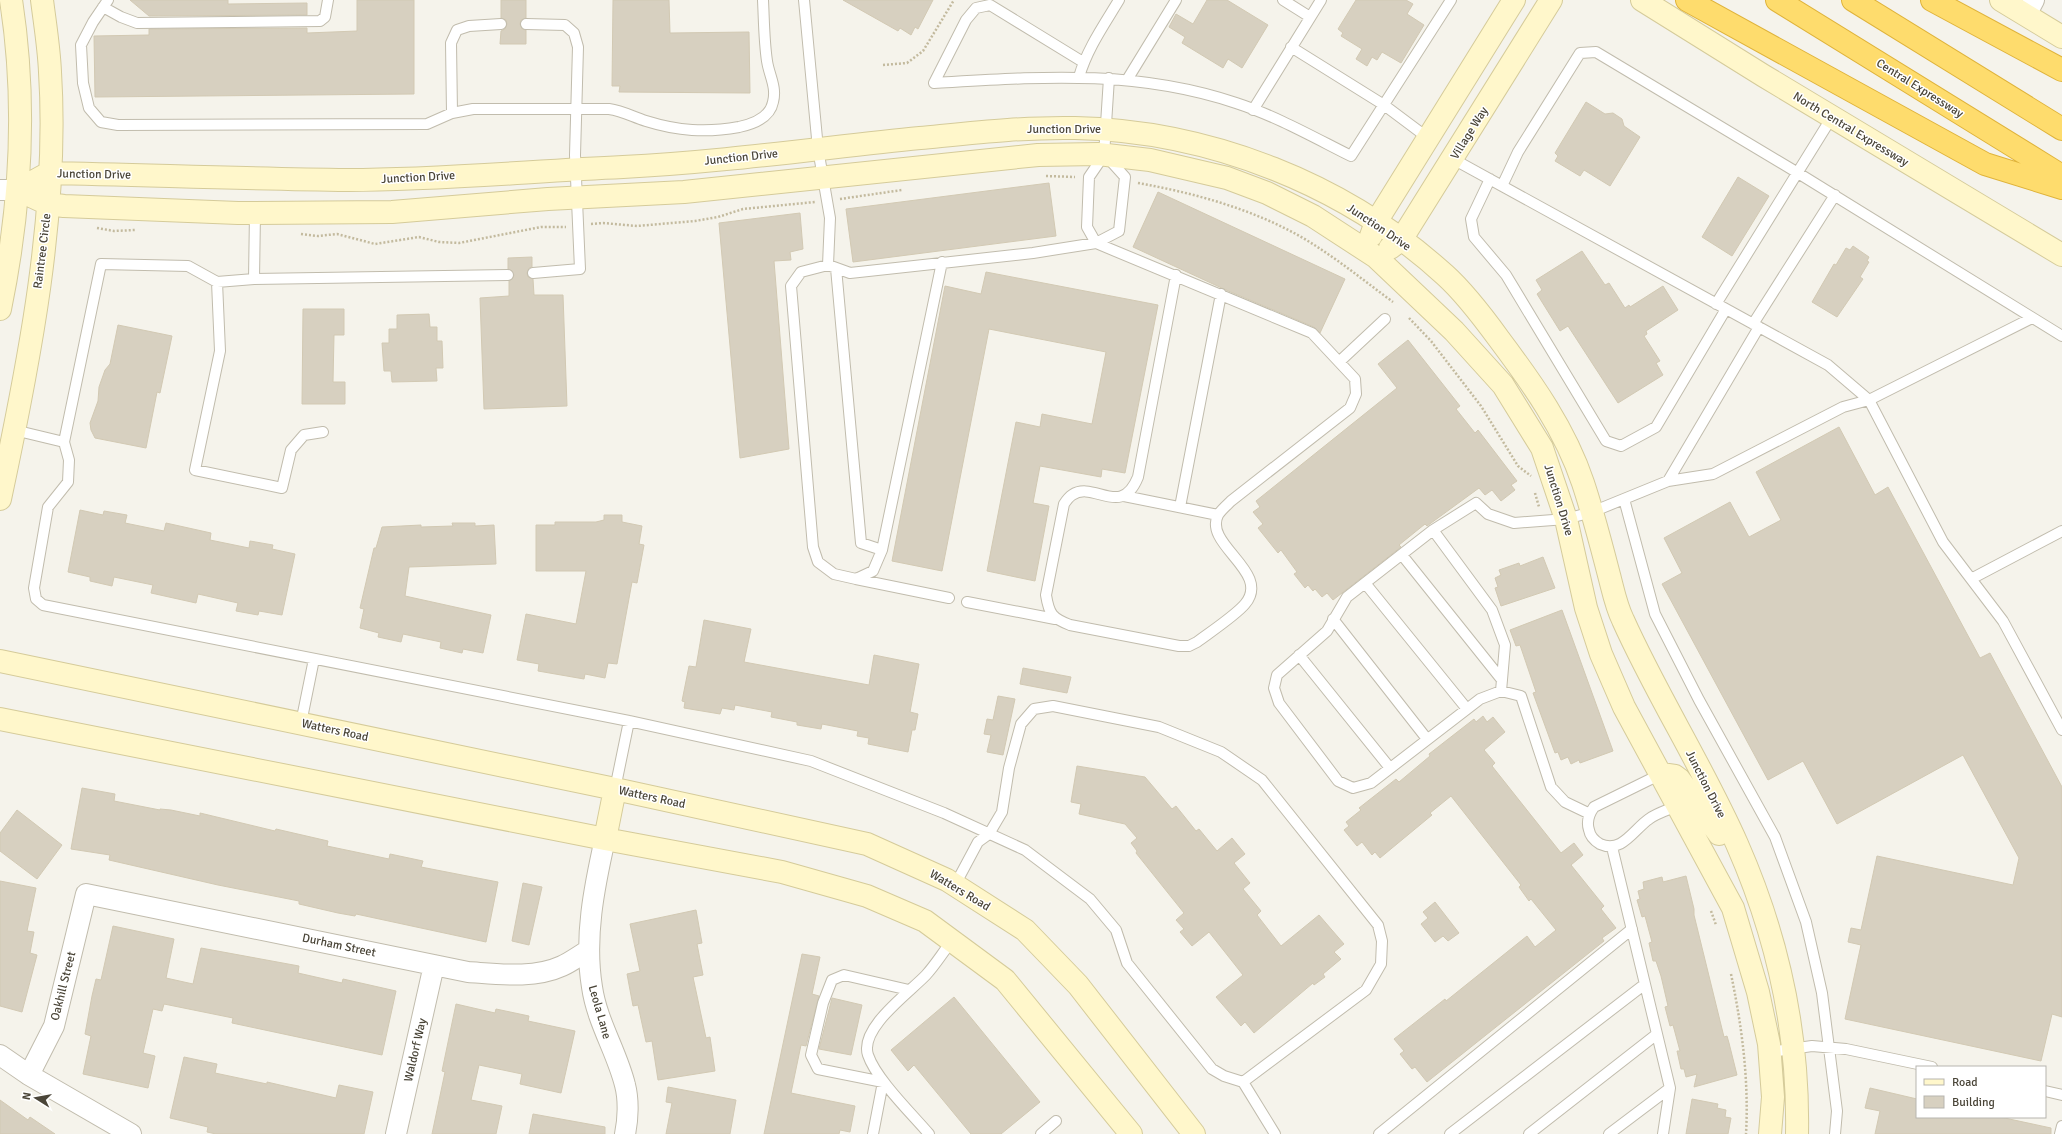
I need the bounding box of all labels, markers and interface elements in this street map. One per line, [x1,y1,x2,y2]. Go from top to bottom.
street label: Central Expressway [1873,56,1966,121]
street label: North Central Expressway [1790,89,1912,170]
street label: Village Way [1447,104,1492,162]
street label: Junction Drive [1027,122,1101,137]
street label: Junction Drive [703,146,779,169]
street label: Junction Drive [57,166,131,183]
street label: Junction Drive [381,168,455,187]
street label: Junction Drive [1344,201,1414,254]
street label: Raintree Circle [30,213,55,290]
street label: Junction Drive [1541,463,1577,538]
street label: Watters Road [300,716,370,745]
street label: Junction Drive [1682,748,1729,821]
street label: Watters Road [617,783,687,812]
street label: Watters Road [927,866,993,914]
street label: Durham Street [301,930,377,961]
street label: Oakhill Street [48,950,79,1022]
street label: Leola Lane [585,984,614,1041]
street label: Waldorf Way [401,1017,430,1083]
legend [1916,1066,2046,1118]
text: Road [1952,1075,1978,1090]
north arrow [16,1078,56,1118]
text: N [20,1091,34,1101]
text: Building [1952,1095,1995,1110]

